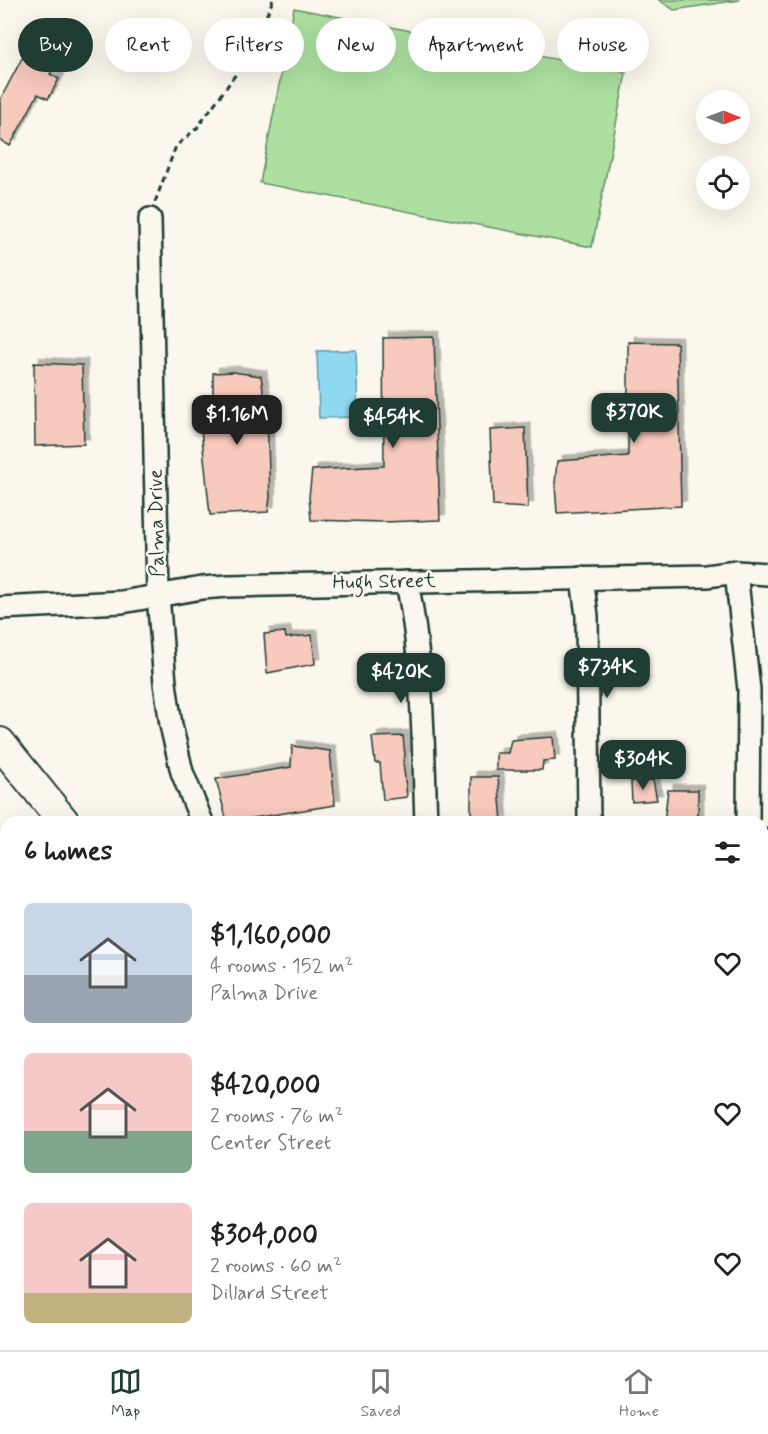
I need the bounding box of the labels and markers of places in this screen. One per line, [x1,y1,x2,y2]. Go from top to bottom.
pin: $370K [592,393,676,444]
pin: $1.16M [188,395,286,446]
pin: $454K [351,398,435,449]
pin: $734K [565,648,649,699]
pin: $420K [359,653,443,704]
pin: $304K [601,740,685,791]

